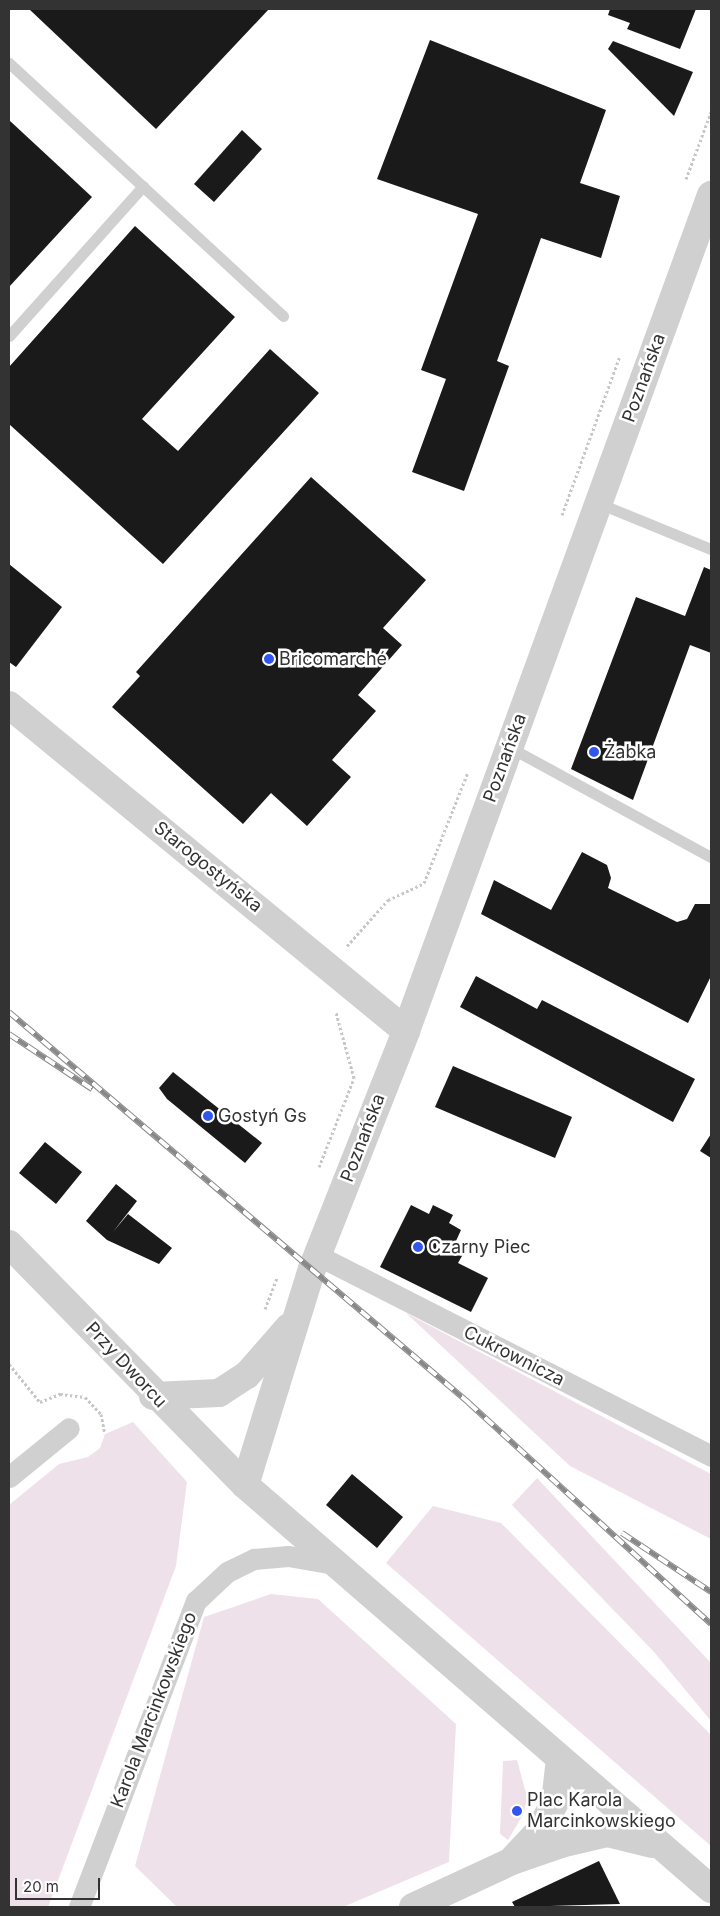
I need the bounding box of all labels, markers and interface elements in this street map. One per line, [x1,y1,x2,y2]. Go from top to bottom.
street label: Poznańska [618,331,670,425]
place label: Bricomarché [279,648,387,670]
marker: Bricomarché [263,653,275,665]
street label: Poznańska [479,711,531,805]
place label: Żabka [604,741,656,763]
marker: Żabka [588,746,600,758]
street label: Starogostyńska [150,817,266,917]
street label: Poznańska [336,1091,390,1185]
place label: Gostyń Gs [218,1105,307,1127]
marker: Gostyń Gs [202,1110,214,1122]
place label: Czarny Piec [428,1236,530,1258]
marker: Czarny Piec [412,1241,424,1253]
street label: Przy Dworcu [81,1318,171,1412]
street label: Cukrownicza [460,1321,568,1391]
street label: Karola Marcinkowskiego [107,1609,201,1811]
place label: Plac Karola Marcinkowskiego [527,1790,676,1832]
marker: Plac Karola Marcinkowskiego [511,1805,523,1817]
scale bar [18,1868,102,1900]
text: 20 m [23,1877,59,1896]

